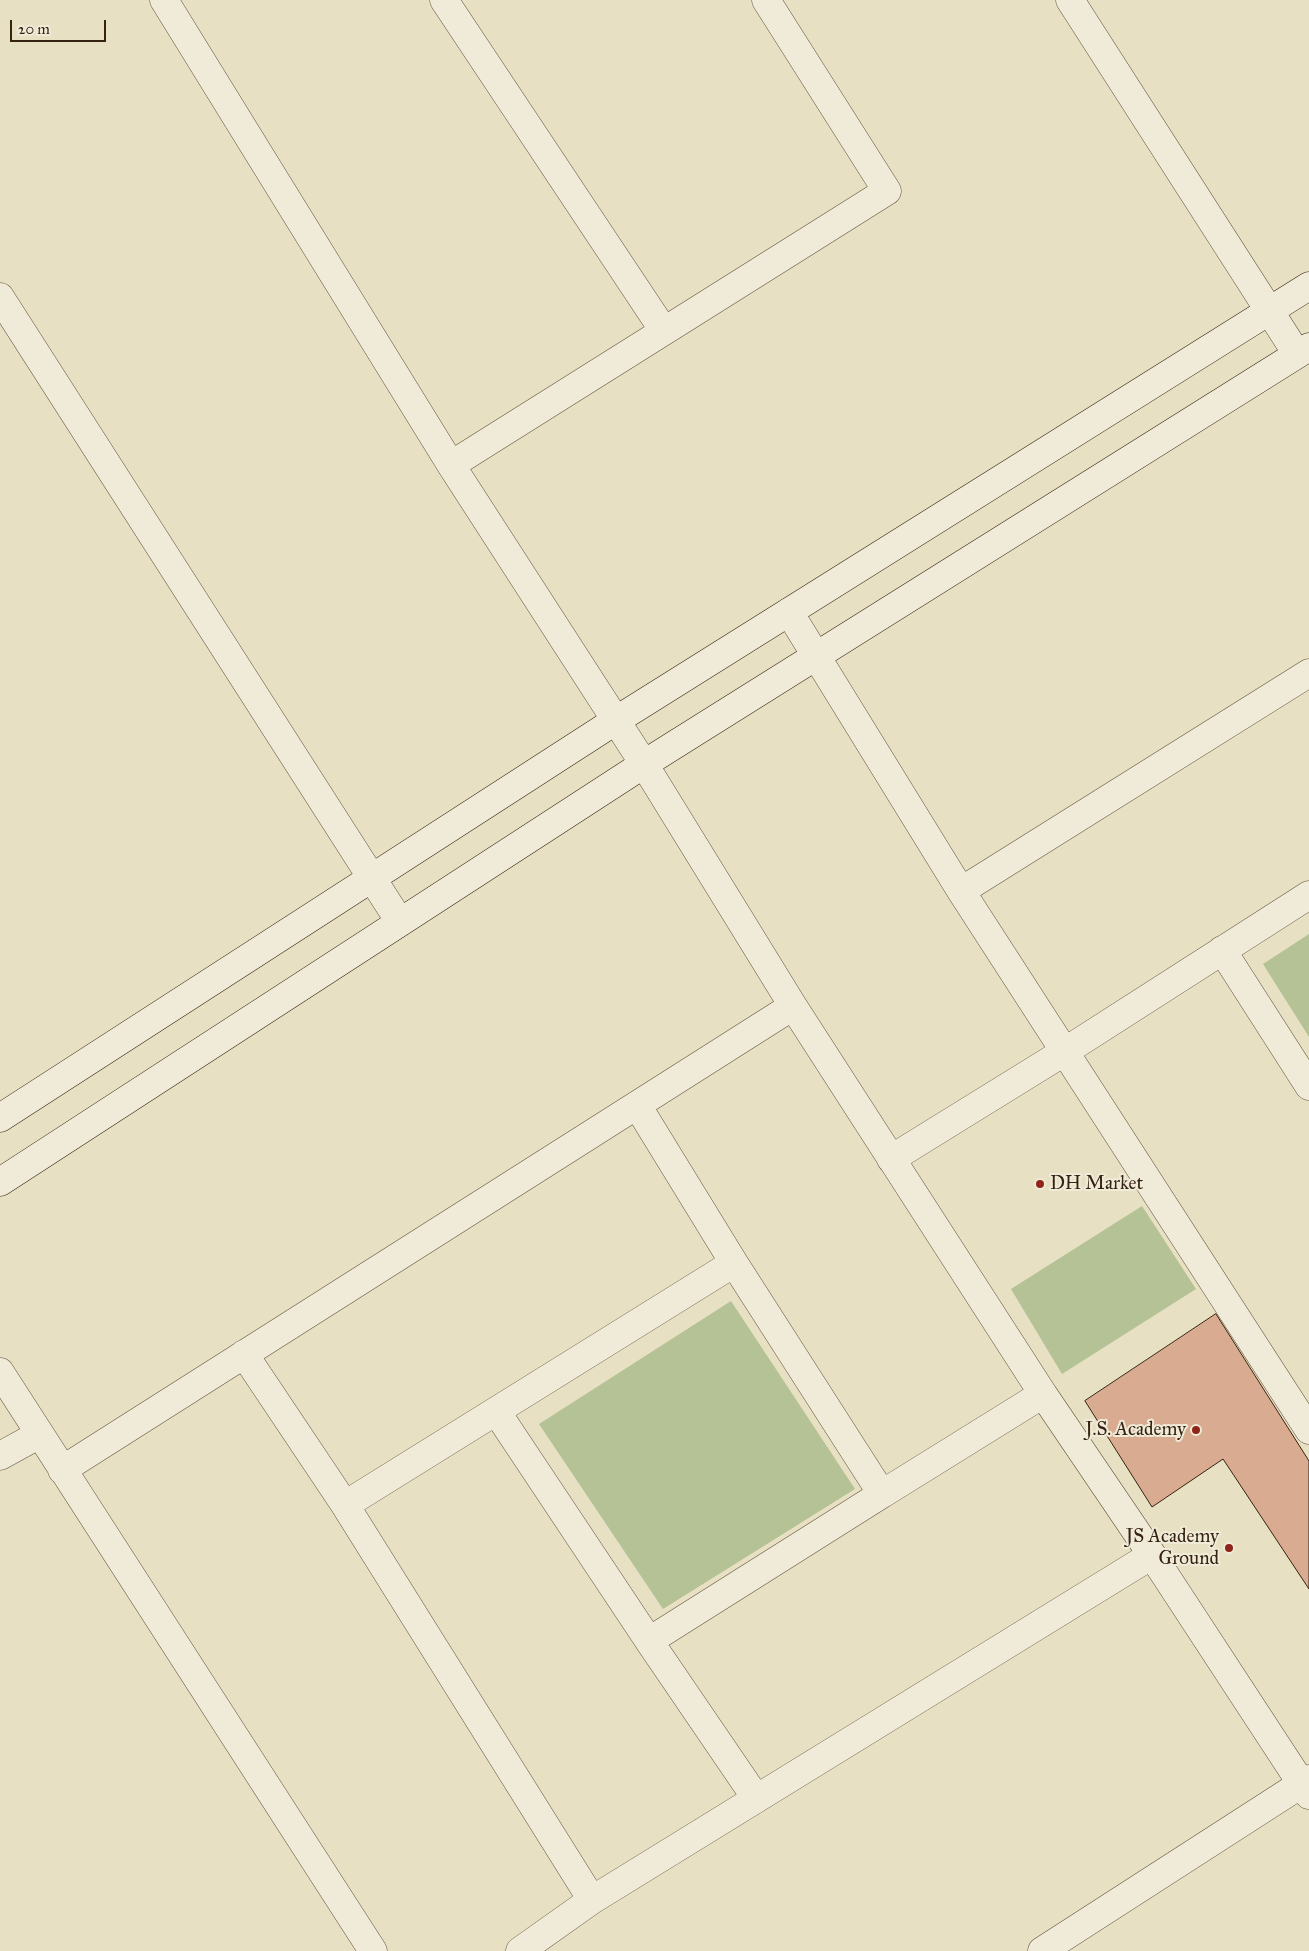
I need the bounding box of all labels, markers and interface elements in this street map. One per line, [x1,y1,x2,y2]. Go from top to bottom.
scale bar [12,10,109,42]
text: 20 m [18,20,50,38]
place label: DH Market [1050,1173,1143,1195]
marker: DH Market [1034,1178,1046,1190]
place label: J.S. Academy [1085,1419,1186,1441]
marker: J.S. Academy [1190,1424,1202,1436]
place label: JS Academy Ground [1126,1526,1219,1570]
marker: JS Academy Ground [1223,1542,1235,1554]

